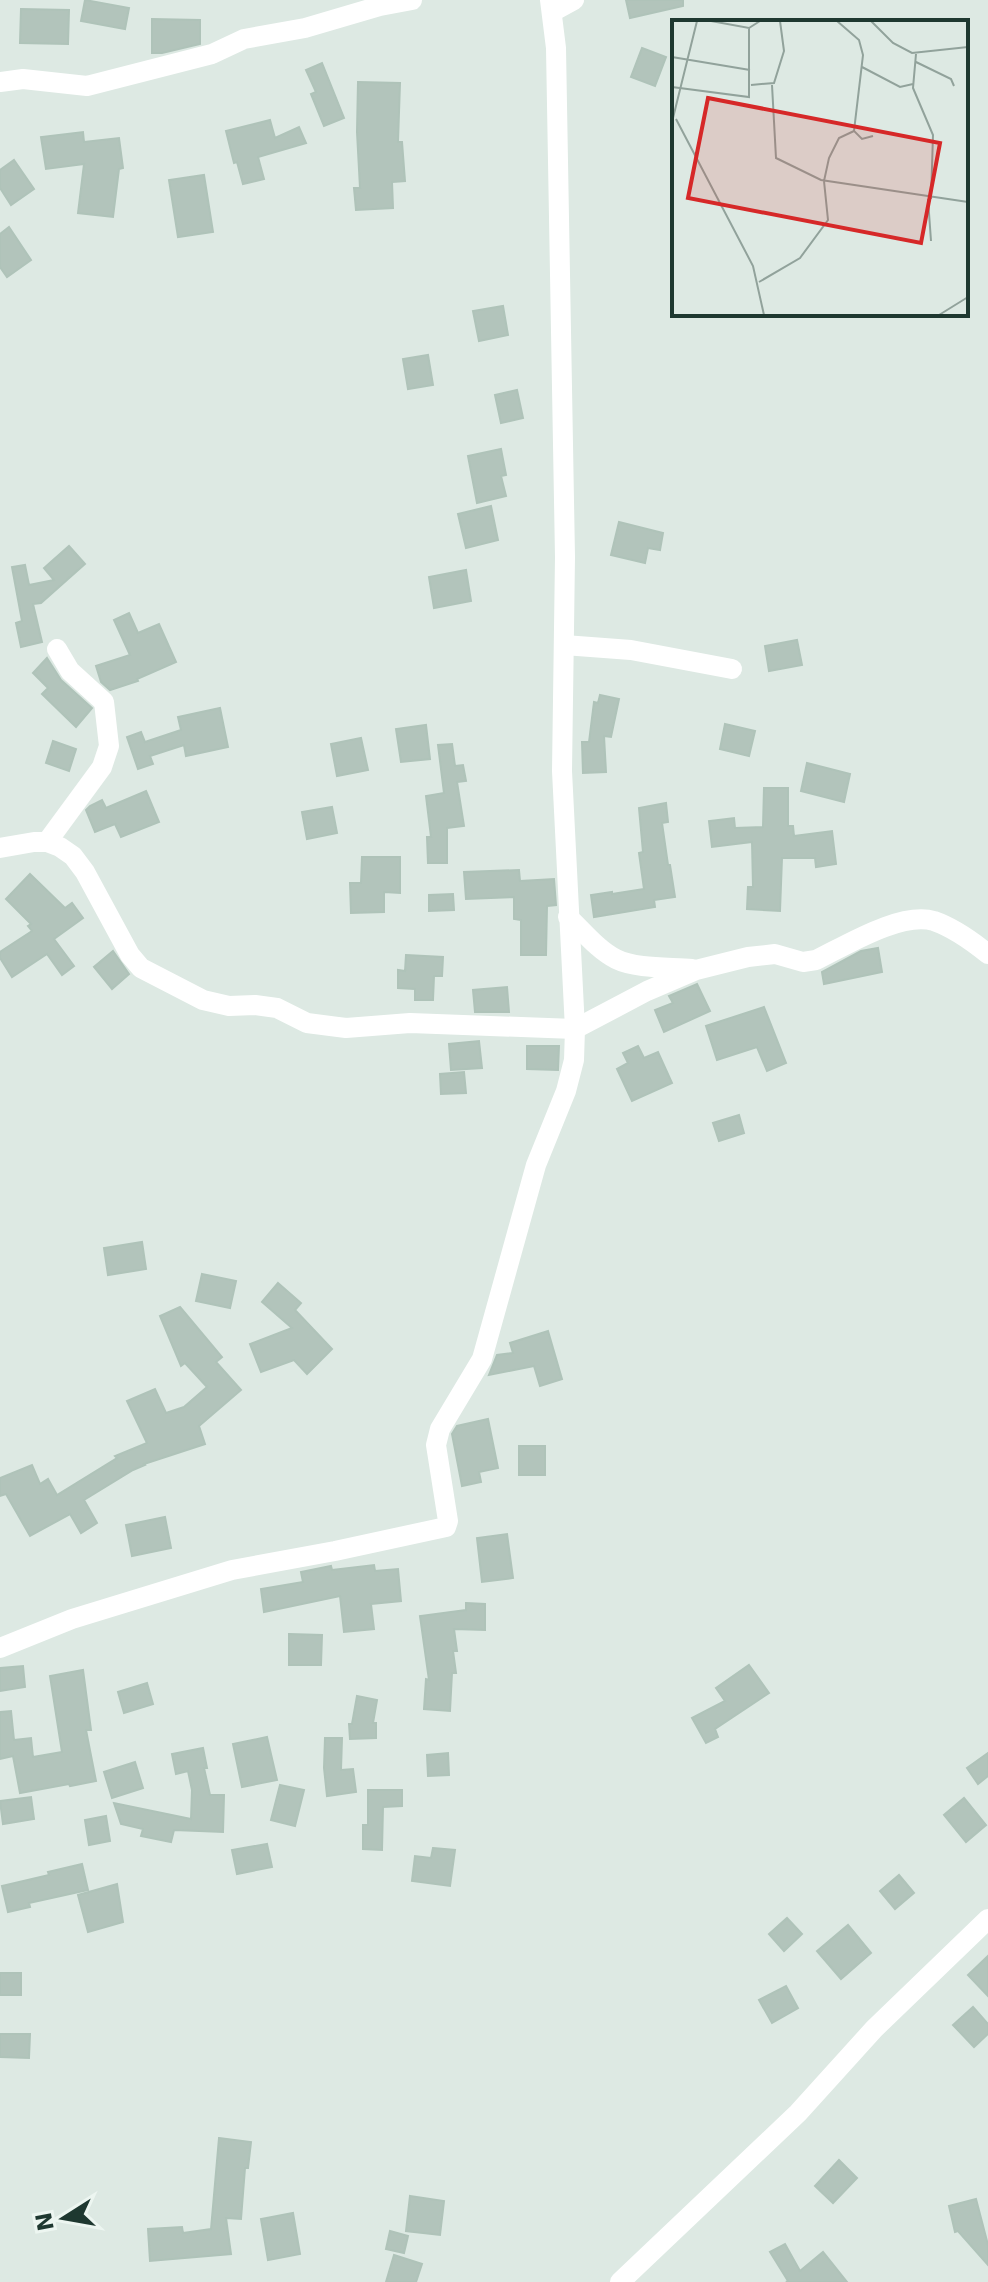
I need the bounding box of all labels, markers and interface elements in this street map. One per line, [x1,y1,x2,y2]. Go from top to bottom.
inset map [672,20,968,316]
north arrow [24,2178,104,2258]
text: N [31,2210,59,2233]

